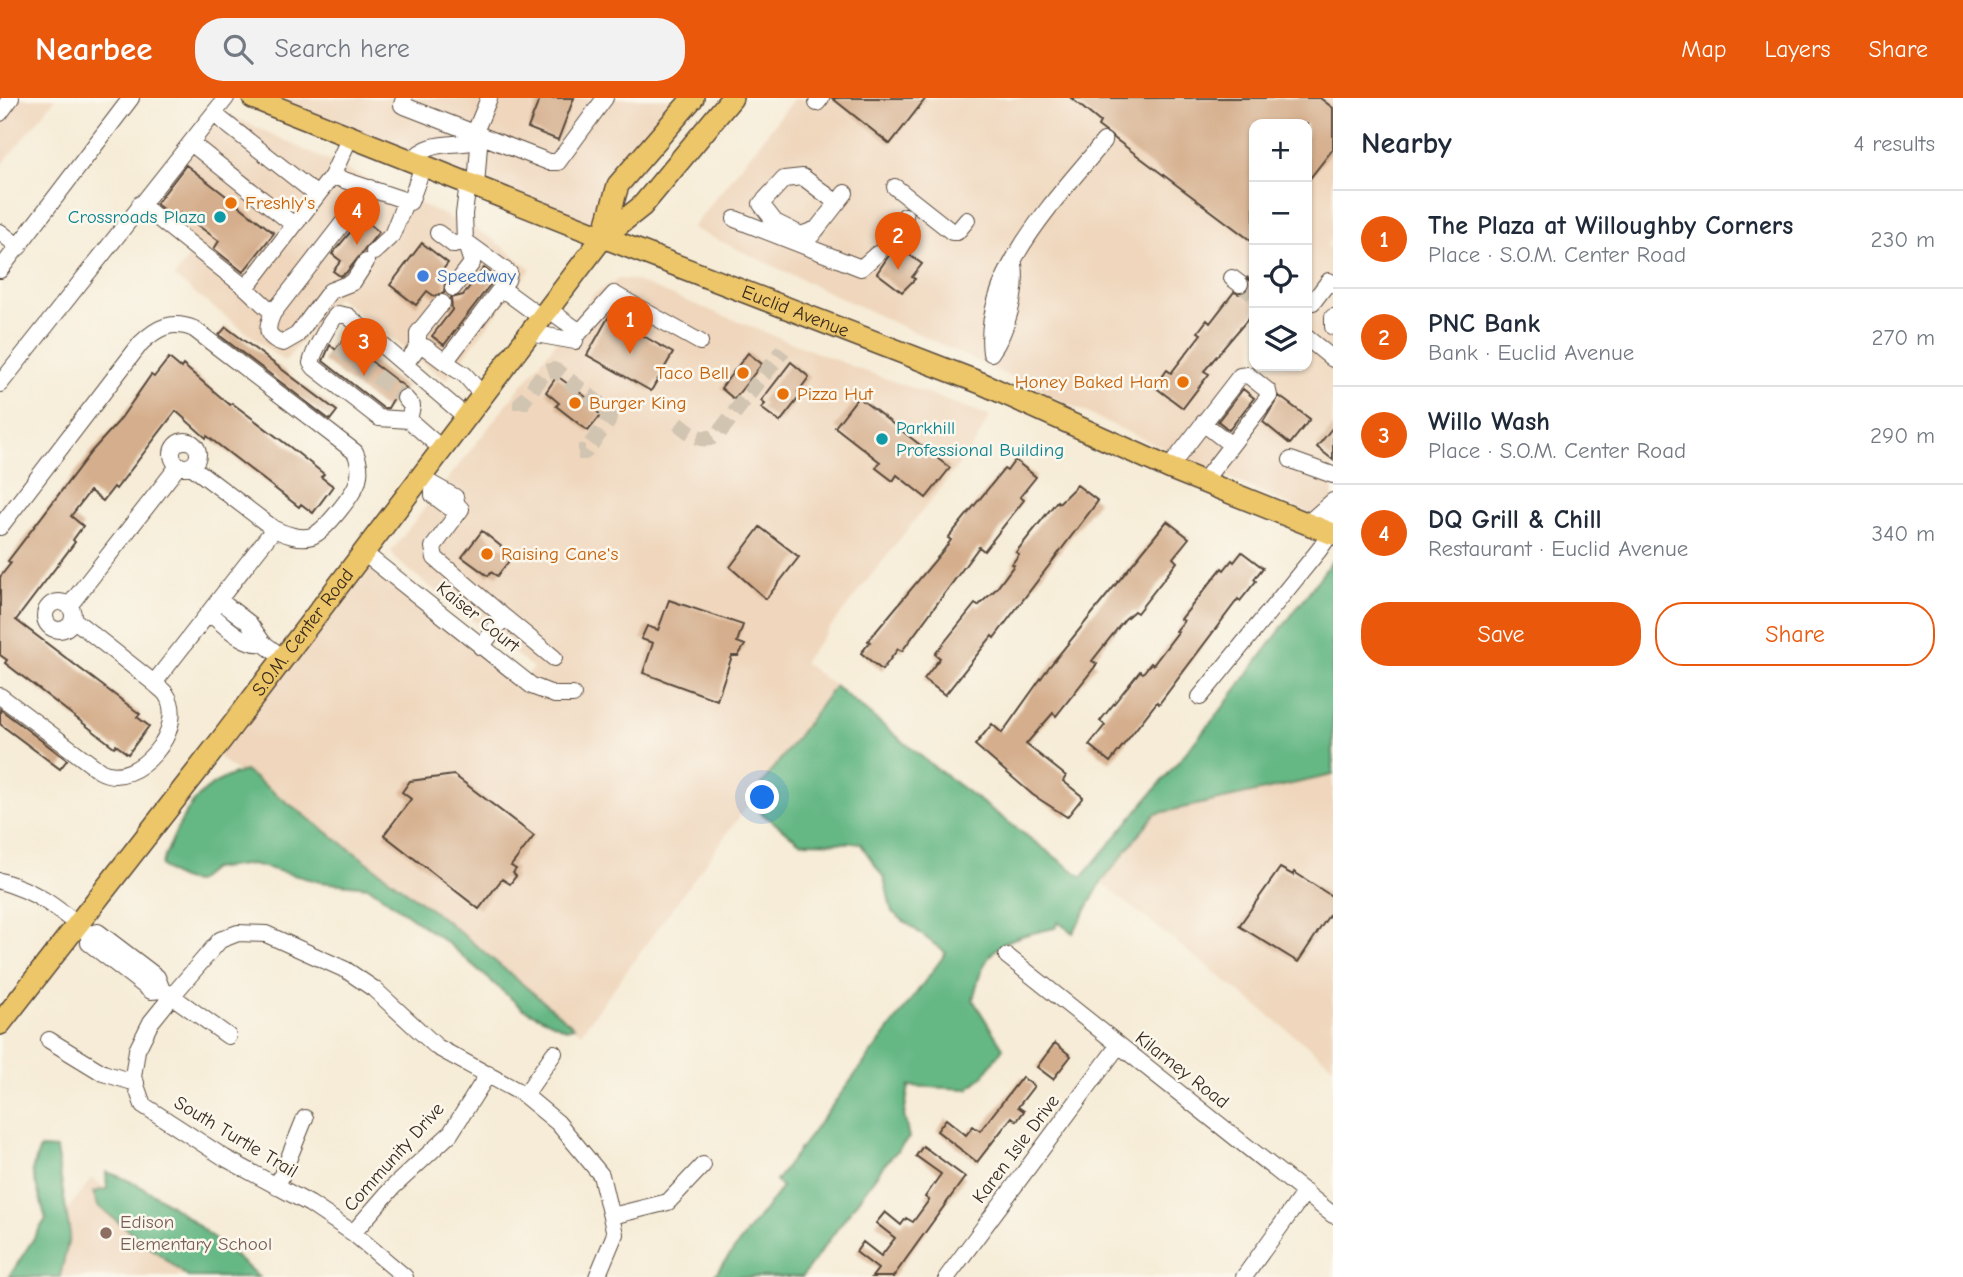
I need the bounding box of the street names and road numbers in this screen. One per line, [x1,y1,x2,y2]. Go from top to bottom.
street label: Euclid Avenue [739,281,852,342]
street label: S.O.M. Center Road [247,564,358,701]
street label: Kaiser Court [432,577,524,657]
street label: Kilarney Road [1131,1027,1233,1113]
street label: Karen Isle Drive [968,1090,1064,1208]
street label: South Turtle Trail [170,1091,302,1183]
street label: Community Drive [339,1098,449,1216]

